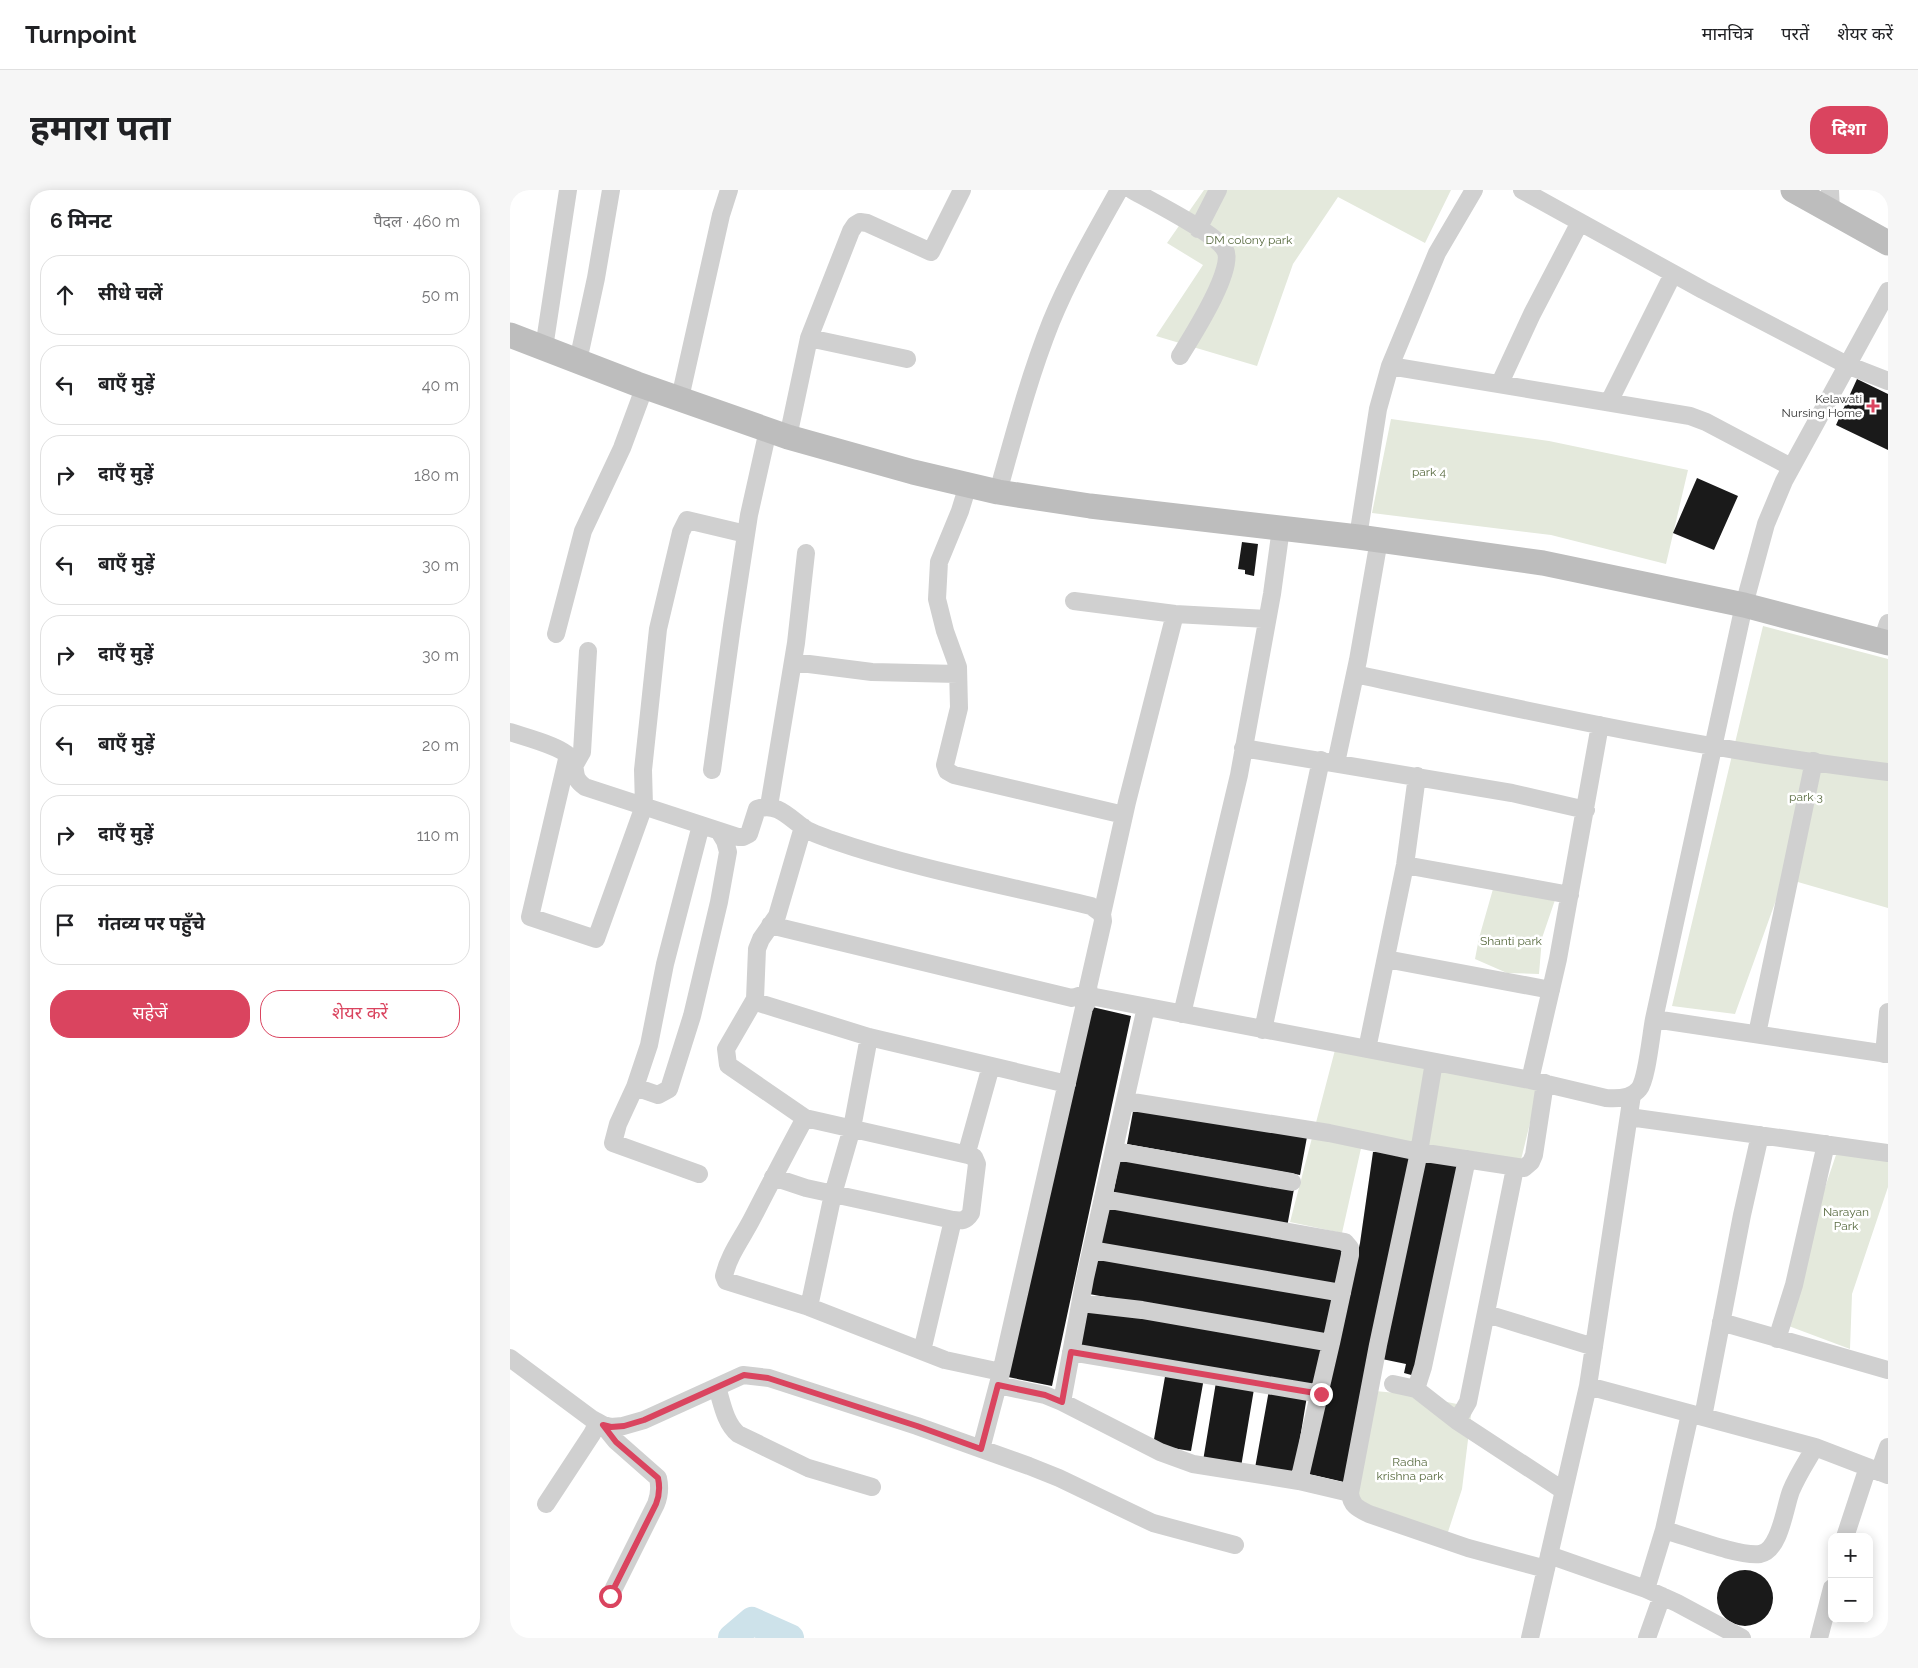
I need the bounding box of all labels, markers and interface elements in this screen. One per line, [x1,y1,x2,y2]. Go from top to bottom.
text: Turnpoint [25,20,137,49]
text: मानचित्र [1702,23,1753,44]
text: परतें [1781,23,1809,44]
text: शेयर करें [1837,23,1893,44]
button: दिशा [1810,106,1888,154]
text: हमारा पता [30,107,171,148]
text: 6 मिनट [50,208,112,233]
text: पैदल · 460 m [373,212,460,231]
park label: DM colony park [1206,233,1293,247]
icon: ahead [51,281,79,309]
text: सीधे चलें [98,282,162,304]
text: 50 m [422,286,459,305]
icon: left [51,371,79,399]
text: बाएँ मुड़ें [98,372,155,394]
text: 40 m [422,376,459,395]
place label: Kelawati Nursing Home [1782,392,1862,420]
marker: Kelawati Nursing Home [1866,399,1880,413]
icon: right [51,461,79,489]
text: दाएँ मुड़ें [98,462,154,484]
park label: park 4 [1412,465,1447,479]
text: 180 m [414,466,459,485]
icon: left [51,551,79,579]
text: बाएँ मुड़ें [98,552,155,574]
text: 30 m [422,556,459,575]
icon: right [51,641,79,669]
text: दाएँ मुड़ें [98,642,154,664]
text: 30 m [422,646,459,665]
icon: left [51,731,79,759]
text: बाएँ मुड़ें [98,732,155,754]
text: 20 m [422,736,459,755]
park label: park 3 [1789,790,1823,804]
icon: right [51,821,79,849]
text: दाएँ मुड़ें [98,822,154,844]
text: 110 m [417,826,459,845]
icon: arrive [51,911,79,939]
text: गंतव्य पर पहुँचे [98,912,205,934]
park label: Shanti park [1480,934,1543,948]
button: सहेजें [50,990,250,1038]
button: शेयर करें [260,990,460,1038]
park label: Narayan Park [1823,1205,1869,1233]
route end [1310,1383,1333,1406]
park label: Radha krishna park [1376,1455,1444,1483]
map controls [1828,1533,1873,1623]
button: + [1828,1533,1873,1578]
button: − [1828,1578,1873,1623]
route start [599,1585,622,1608]

